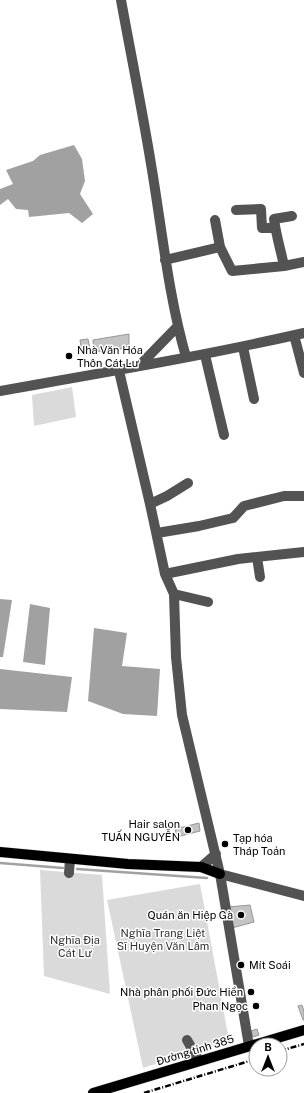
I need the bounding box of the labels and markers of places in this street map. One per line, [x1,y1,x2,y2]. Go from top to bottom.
place label: Nhà Văn Hóa Thôn Cát Lư [77,344,143,369]
marker: Nhà Văn Hóa Thôn Cát Lư [64,351,74,361]
place label: Hair salon TUẤN NGUYỄN [101,818,180,843]
marker: Hair salon TUẤN NGUYỄN [183,825,193,835]
place label: Tạp hóa Tháp Toản [233,832,285,857]
marker: Tạp hóa Tháp Toản [220,839,230,849]
place label: Quán ăn Hiệp Gà [148,909,233,921]
marker: Quán ăn Hiệp Gà [236,910,246,920]
place label: Mít Soái [249,959,291,971]
marker: Mít Soái [236,960,246,970]
place label: Nhà phân phối Đức Hiền [120,986,243,998]
marker: Nhà phân phối Đức Hiền [246,987,256,997]
place label: Phan Ngọc [192,1000,248,1012]
marker: Phan Ngọc [251,1001,261,1011]

